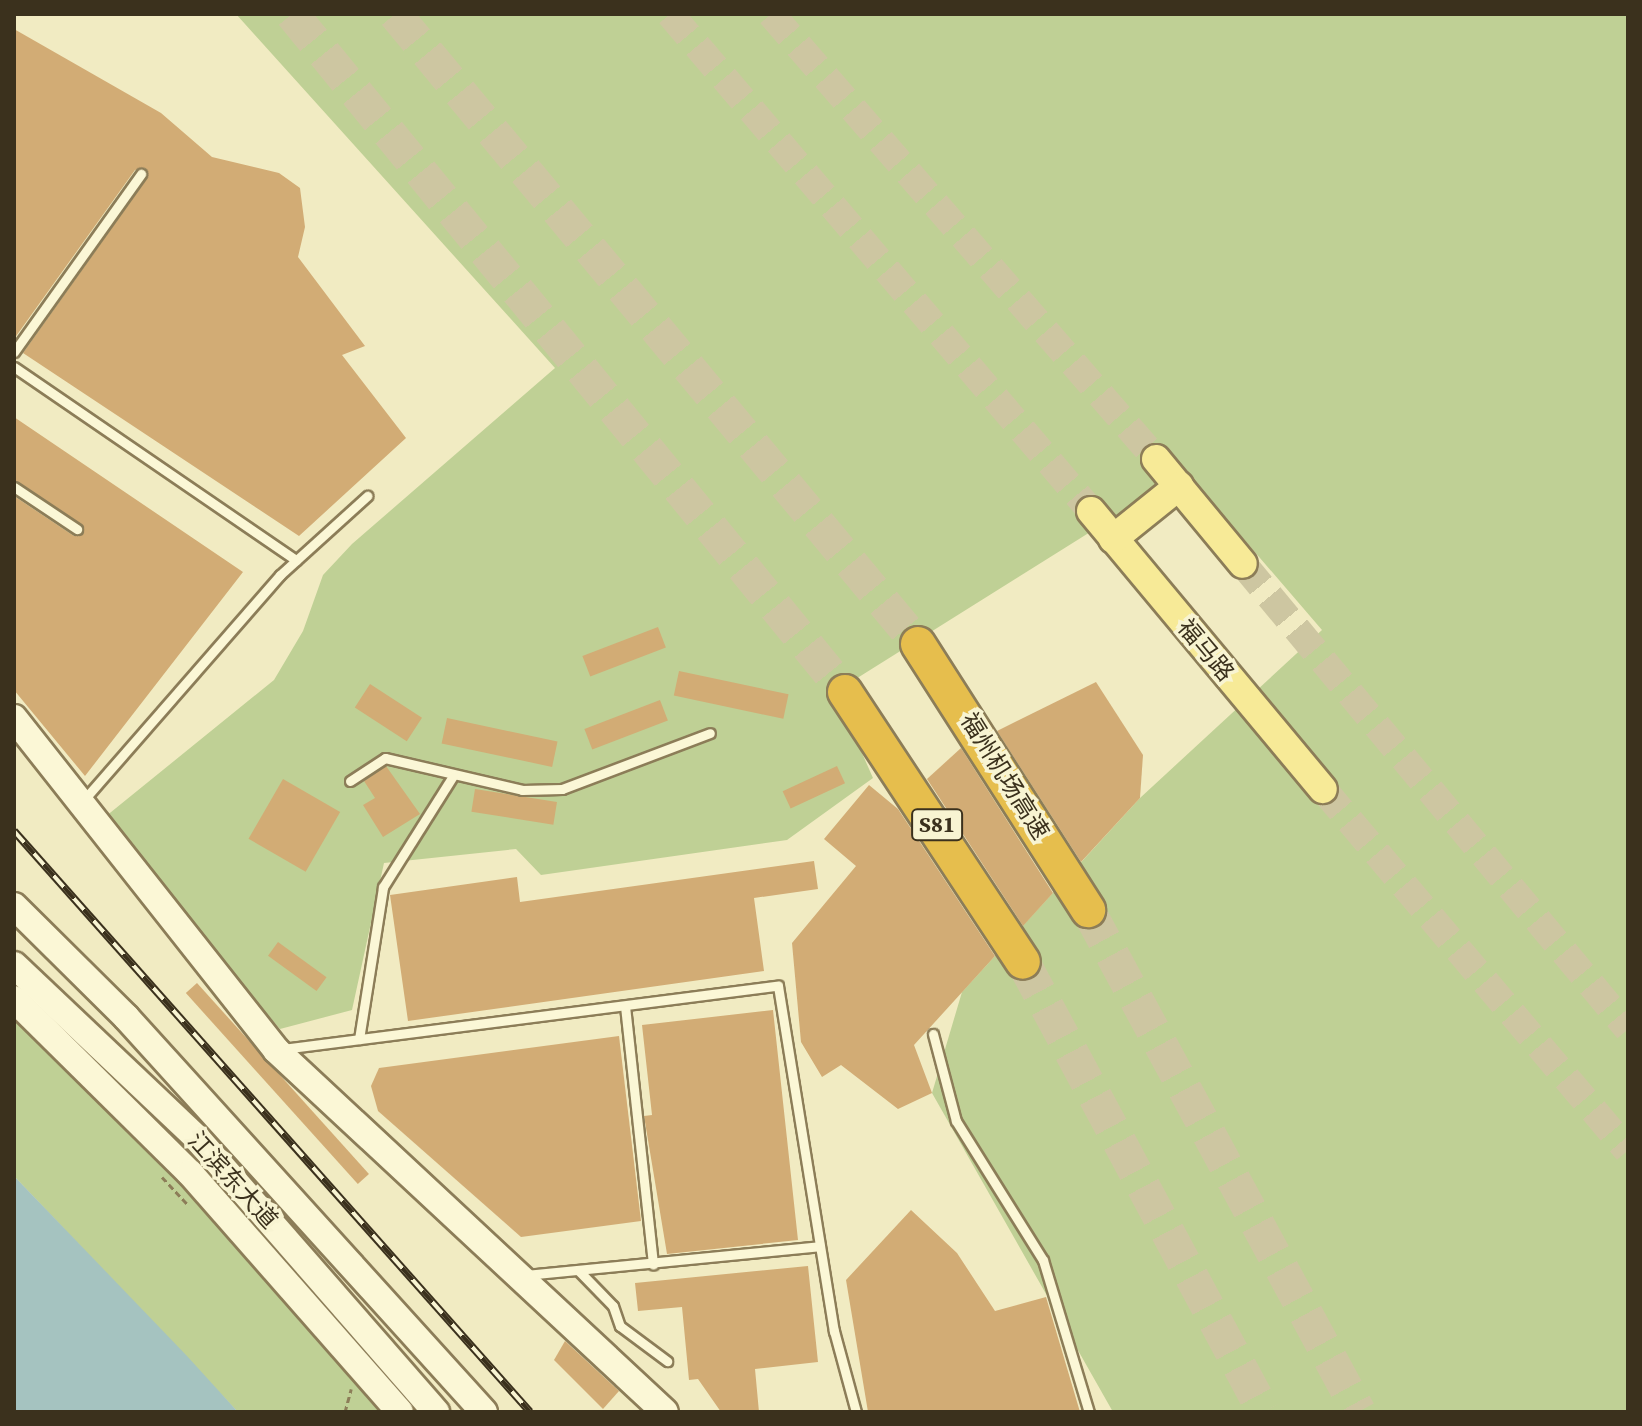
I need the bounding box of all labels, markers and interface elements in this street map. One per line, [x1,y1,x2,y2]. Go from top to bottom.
street label: 福马路 [1172,613,1240,687]
street label: 福州机场高速 [955,707,1055,845]
road number: S81 [911,807,963,843]
street label: 江滨东大道 [182,1126,284,1234]

